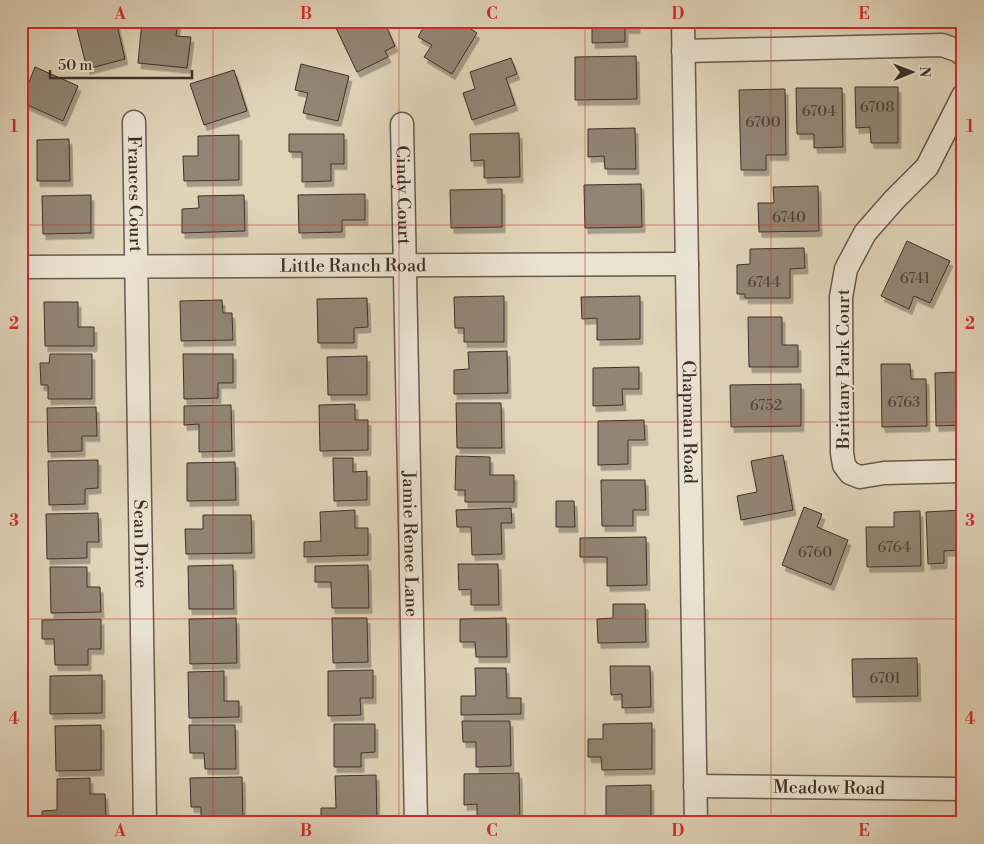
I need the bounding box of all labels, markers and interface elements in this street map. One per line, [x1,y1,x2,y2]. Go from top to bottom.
text: A [113,4,126,24]
text: B [300,4,312,24]
text: C [486,4,498,24]
text: D [672,4,685,24]
text: E [858,4,870,24]
scale bar [50,48,192,80]
north arrow [886,48,936,98]
text: 50 m [58,56,92,75]
text: N [915,66,933,77]
house number: 6708 [860,98,894,117]
house number: 6704 [802,102,836,121]
house number: 6700 [745,113,781,132]
text: 1 [10,117,18,137]
text: 1 [966,117,974,137]
street label: Frances Court [123,136,148,253]
street label: Cindy Court [391,145,416,246]
house number: 6740 [772,208,806,227]
street label: Little Ranch Road [280,254,427,277]
house number: 6741 [900,269,931,288]
house number: 6744 [747,273,781,292]
street label: Brittany Park Court [832,288,855,450]
text: 2 [9,314,19,334]
text: 2 [965,314,975,334]
street label: Chapman Road [677,360,702,485]
house number: 6763 [888,393,920,412]
house number: 6752 [750,396,782,415]
street label: Jamie Renee Lane [397,470,423,617]
street label: Sean Drive [128,499,153,589]
text: 3 [9,511,19,531]
text: 3 [965,511,975,531]
house number: 6764 [877,538,911,557]
house number: 6760 [798,543,832,562]
house number: 6701 [869,669,901,688]
text: 4 [9,709,20,729]
text: 4 [965,709,976,729]
street label: Meadow Road [773,775,886,800]
text: A [113,821,126,841]
text: B [300,821,312,841]
text: C [486,821,498,841]
text: D [672,821,685,841]
text: E [858,821,870,841]

